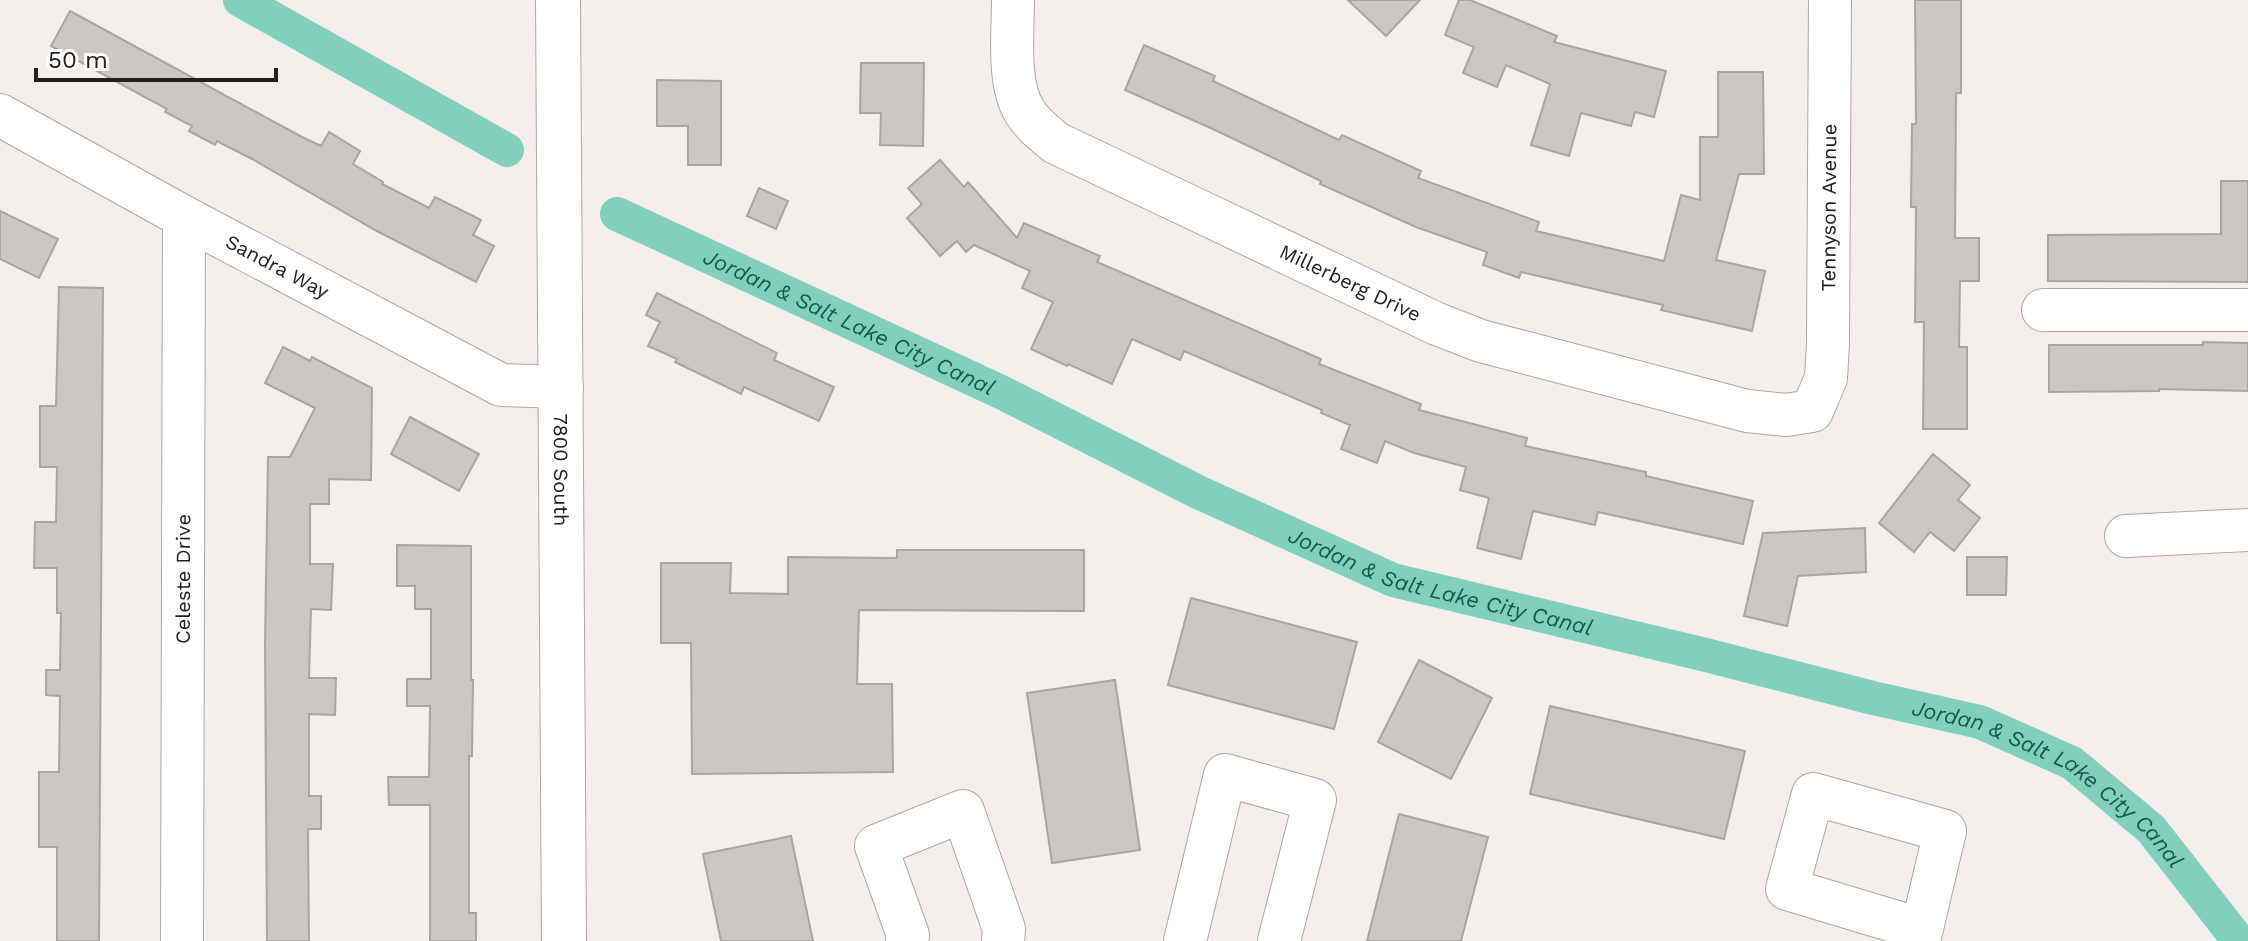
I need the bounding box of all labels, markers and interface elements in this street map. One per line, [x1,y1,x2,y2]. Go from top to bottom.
scale bar [36,32,276,82]
text: 50 m [48,46,108,74]
street label: Tennyson Avenue [1816,124,1841,292]
street label: Sandra Way [222,229,334,304]
street label: Millerberg Drive [1276,239,1425,327]
water label: Jordan & Salt Lake City Canal [699,244,999,401]
street label: 7800 South [549,413,573,526]
street label: Celeste Drive [171,514,195,644]
water label: Jordan & Salt Lake City Canal [1284,523,1595,640]
water label: Jordan & Salt Lake City Canal [1910,695,2189,873]

